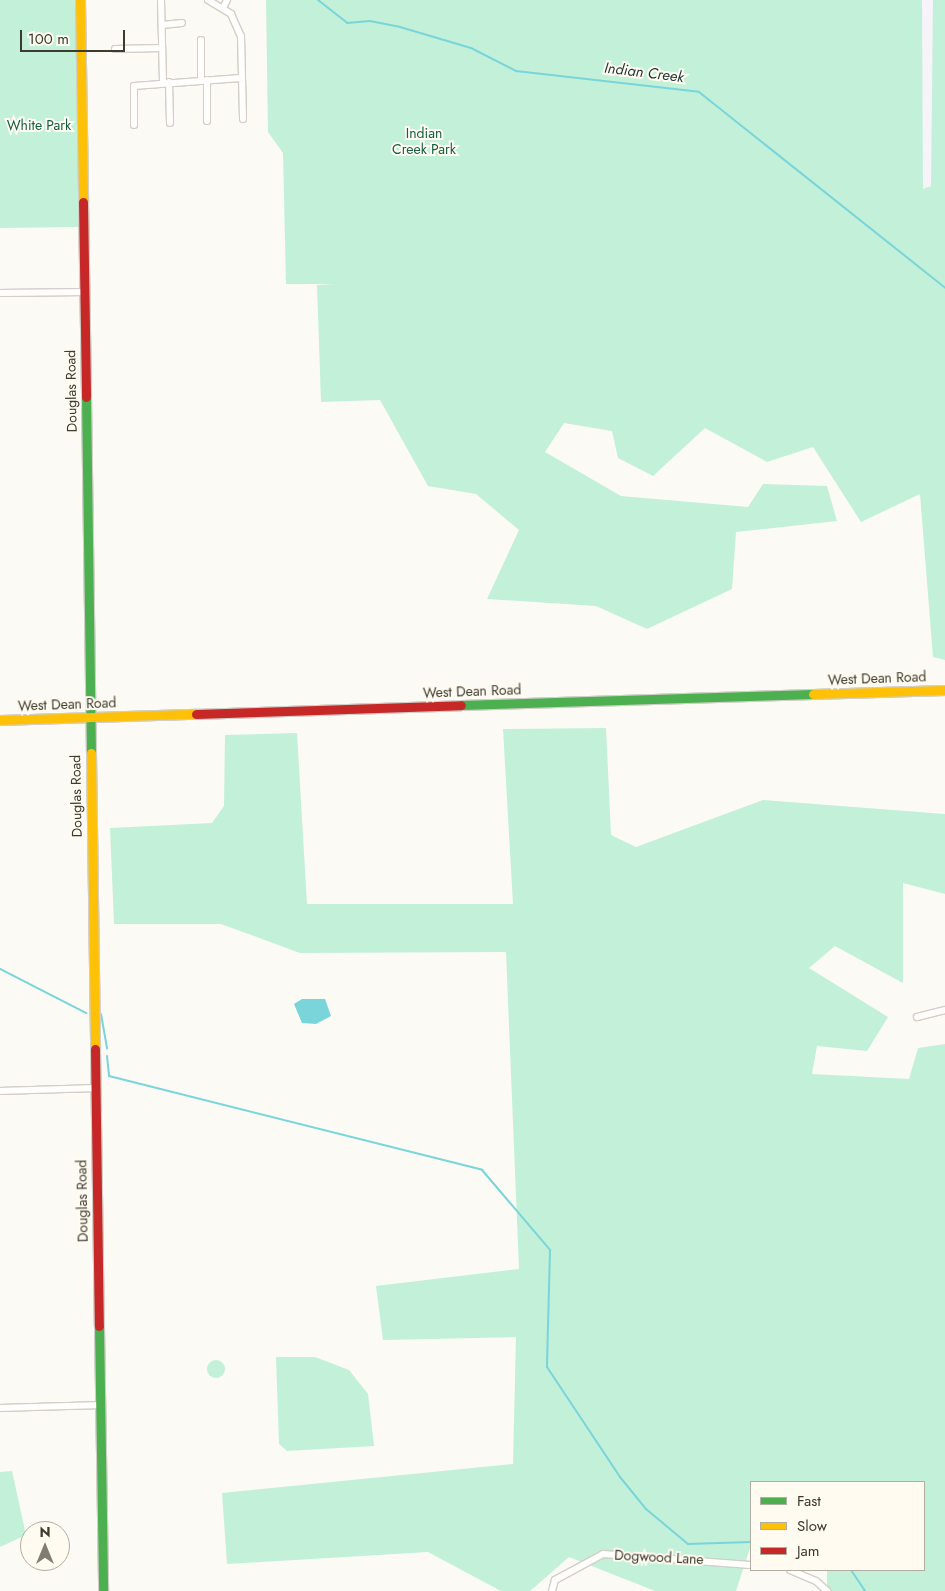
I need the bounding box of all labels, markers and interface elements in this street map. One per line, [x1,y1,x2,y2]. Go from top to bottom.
scale bar [22,20,128,52]
text: 100 m [28,28,69,50]
water label: Indian Creek [603,59,685,87]
park label: White Park [7,117,71,133]
park label: Indian Creek Park [392,125,456,158]
street label: Douglas Road [62,350,80,432]
street label: West Dean Road [828,668,926,688]
street label: West Dean Road [423,681,521,701]
street label: West Dean Road [18,694,116,714]
street label: Douglas Road [67,755,85,837]
street label: Douglas Road [73,1160,91,1242]
legend [750,1481,925,1571]
text: Fast [797,1490,821,1512]
text: Slow [797,1515,827,1537]
north arrow [20,1521,70,1571]
text: N [39,1522,51,1542]
text: Jam [797,1540,820,1562]
street label: Dogwood Lane [614,1546,704,1568]

